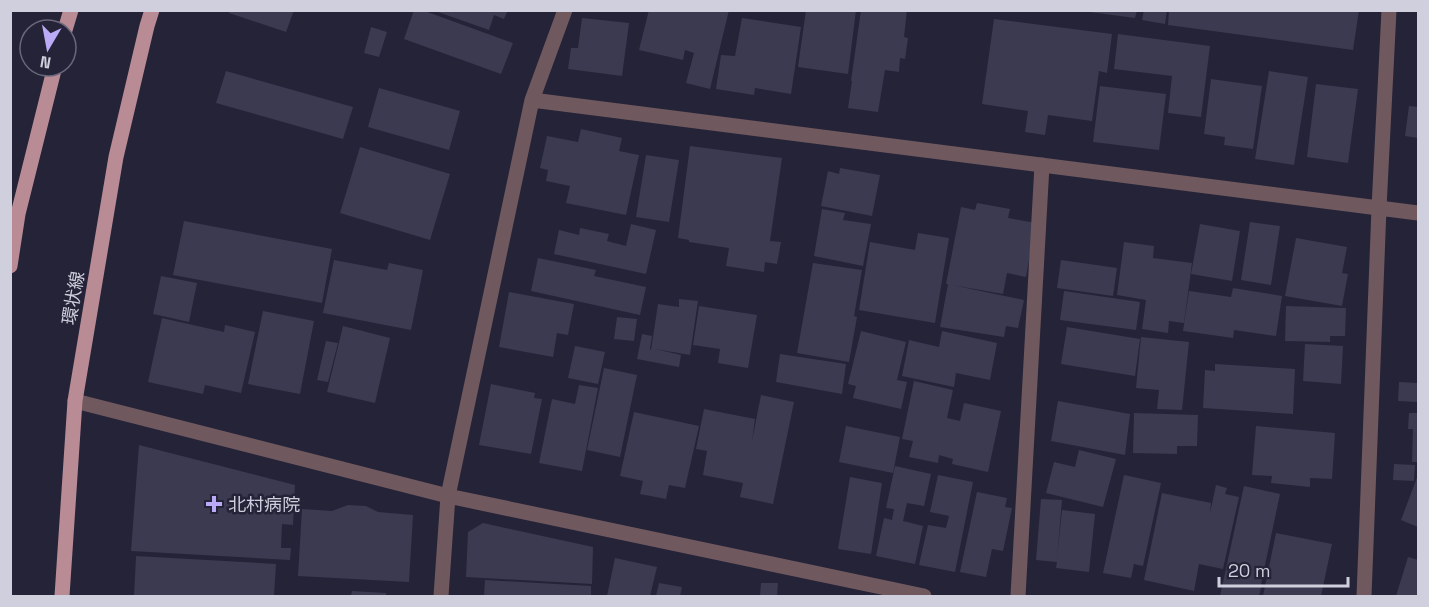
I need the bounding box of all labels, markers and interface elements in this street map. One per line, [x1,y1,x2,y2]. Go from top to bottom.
north arrow [18,18,78,78]
text: N [38,51,53,74]
street label: 環状線 [57,269,89,327]
place label: 北村病院 [228,493,300,516]
marker: 北村病院 [205,495,223,513]
scale bar [1219,550,1348,588]
text: 20 m [1228,559,1271,582]

